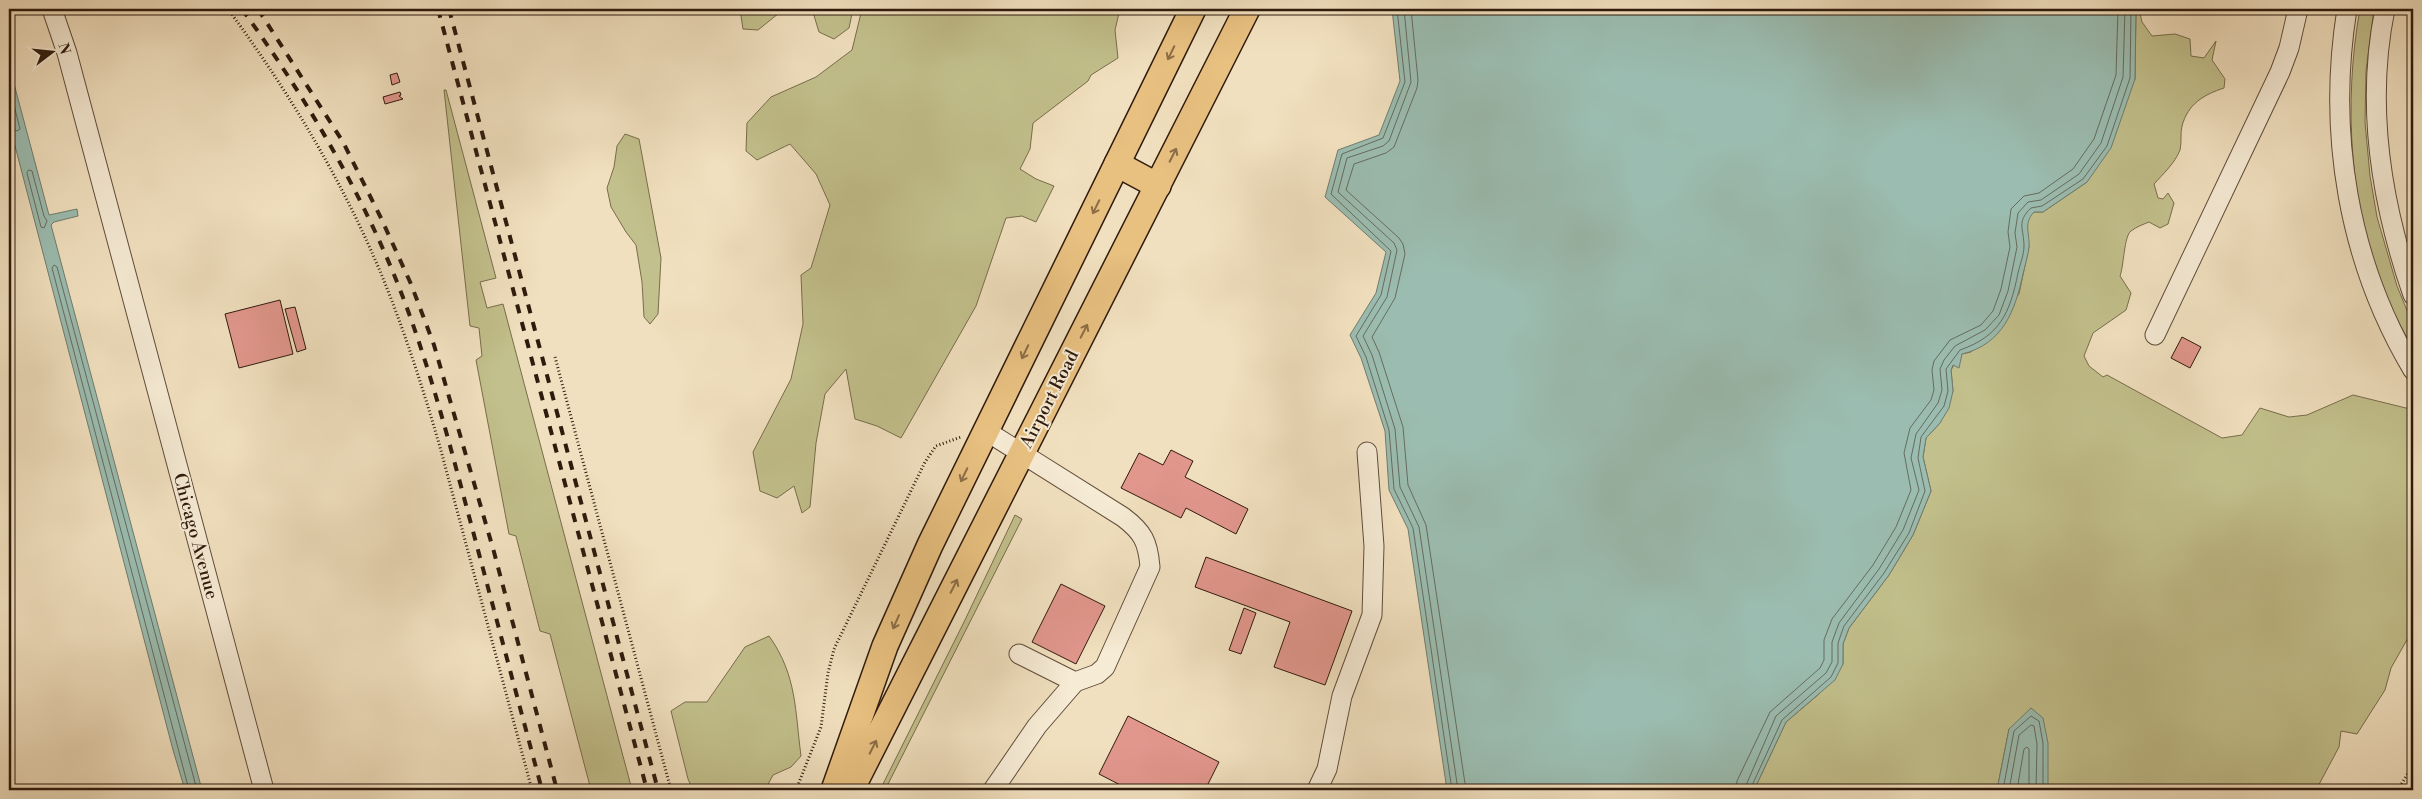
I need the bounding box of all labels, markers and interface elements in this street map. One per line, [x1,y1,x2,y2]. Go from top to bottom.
north arrow [28,28,78,78]
text: N [53,41,74,56]
one-way arrow [1166,45,1176,60]
one-way arrow [1169,148,1178,163]
one-way arrow [1091,199,1100,214]
one-way arrow [1080,324,1089,339]
one-way arrow [1019,344,1029,359]
street label: Airport Road [1014,346,1084,453]
one-way arrow [959,467,968,482]
street label: Chicago Avenue [168,471,223,602]
one-way arrow [950,579,959,594]
one-way arrow [890,614,900,629]
one-way arrow [869,740,878,755]

